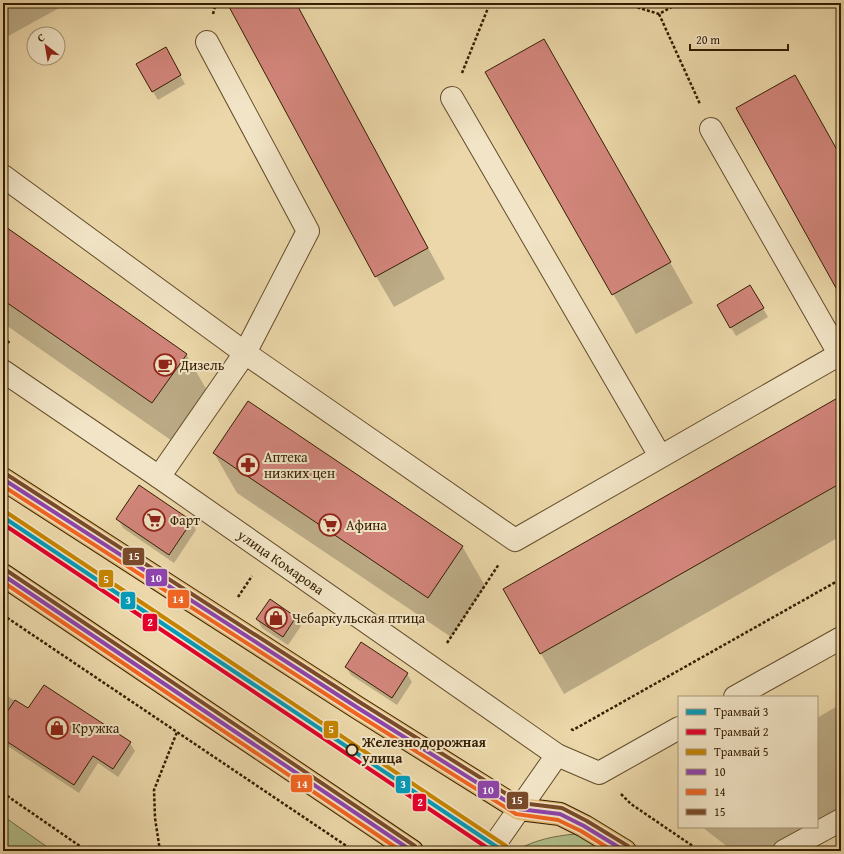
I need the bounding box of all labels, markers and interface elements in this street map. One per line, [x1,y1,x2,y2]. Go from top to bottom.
north arrow [26,26,66,66]
scale bar [690,26,788,52]
text: С [34,29,48,46]
text: 20 m [696,31,720,48]
cafe icon: Дизель [152,352,178,378]
place label: Дизель [179,355,225,375]
place label: Аптека низких цен [264,447,335,483]
pharmacy icon: Аптека низких цен [235,452,261,478]
supermarket icon: Фарт [141,507,167,533]
place label: Фарт [170,510,200,530]
supermarket icon: Афина [317,512,343,538]
place label: Афина [346,515,387,535]
street label: улица Комарова [233,524,329,599]
line badge: 15 [122,547,145,566]
text: 15 [128,548,140,564]
line badge: 10 [145,568,168,587]
line badge: 5 [98,569,114,588]
text: 10 [150,570,162,586]
text: 5 [103,571,109,587]
line badge: 14 [167,589,190,609]
line badge: 3 [120,591,136,610]
text: 14 [172,591,184,607]
text: 3 [125,592,131,608]
shop icon: Чебаркульская птица [263,605,289,631]
place label: Чебаркульская птица [292,608,426,628]
line badge: 2 [142,613,158,632]
text: 2 [147,614,153,630]
legend [678,696,818,828]
text: Трамвай 3 [714,703,769,720]
shop icon: Кружка [44,715,70,741]
place label: Кружка [72,718,120,738]
line badge: 5 [323,720,339,739]
text: 5 [328,721,334,737]
text: Трамвай 2 [714,723,769,740]
place label: Железнодорожная улица [361,732,487,768]
marker: Железнодорожная улица [345,743,359,757]
text: Трамвай 5 [714,743,769,760]
text: 10 [714,763,726,780]
line badge: 14 [290,774,313,793]
line badge: 3 [395,775,411,794]
text: 14 [296,776,308,792]
text: 3 [400,776,406,792]
line badge: 10 [477,780,500,799]
text: 10 [482,782,494,798]
text: 14 [714,783,726,800]
line badge: 15 [506,791,529,810]
text: 15 [511,792,523,808]
line badge: 2 [412,793,427,812]
text: 2 [417,794,423,810]
text: 15 [714,803,726,820]

